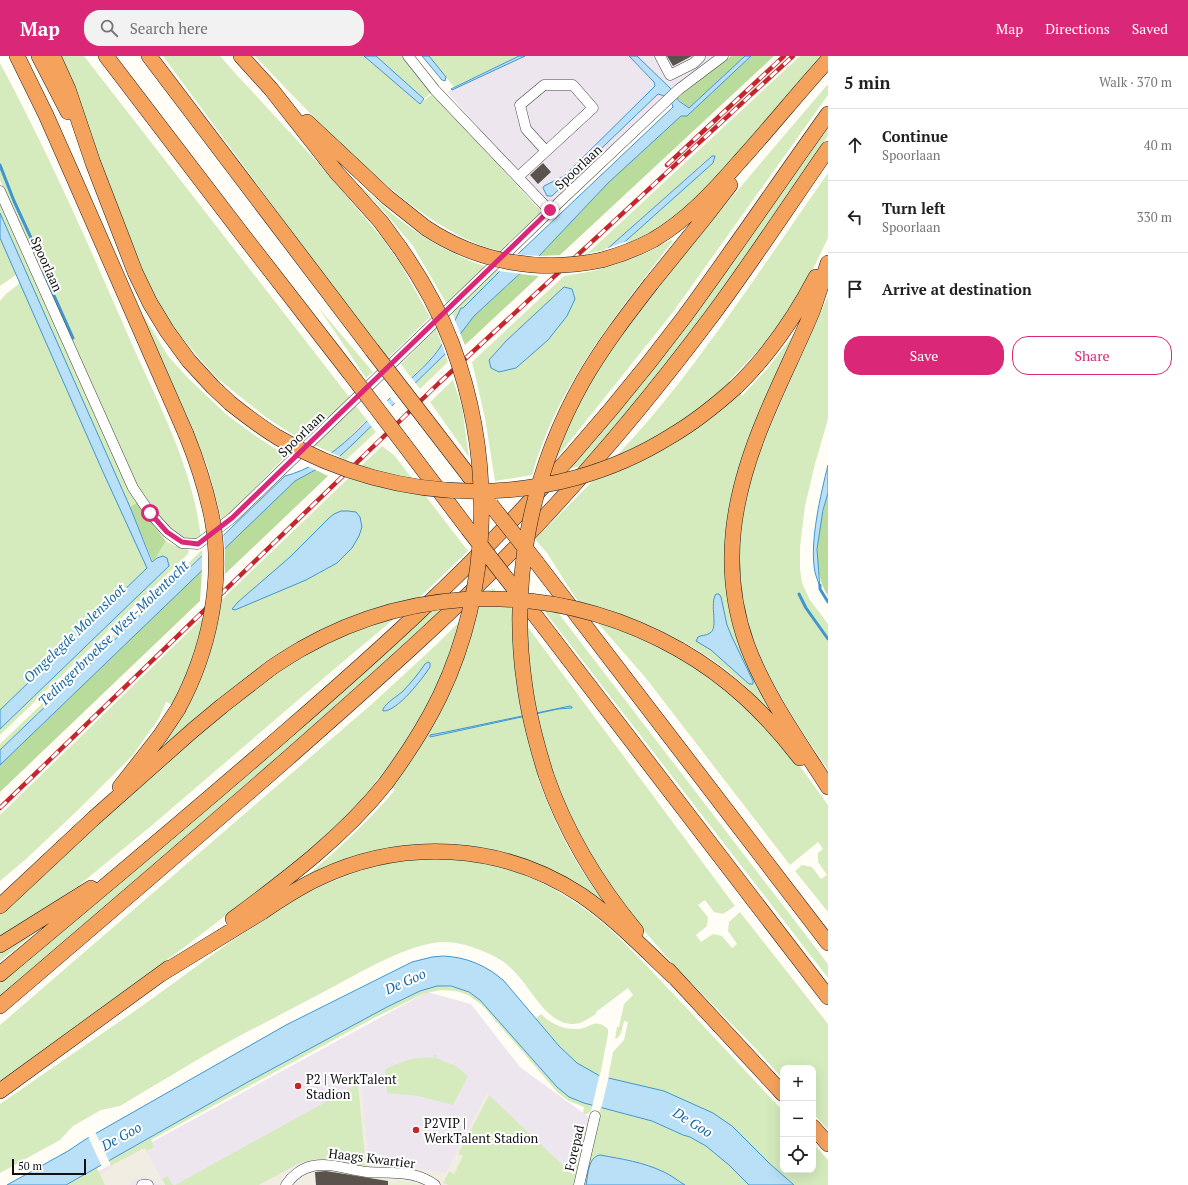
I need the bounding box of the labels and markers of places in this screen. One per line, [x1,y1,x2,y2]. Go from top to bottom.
place label: P2 | WerkTalent Stadion [306,1070,397,1103]
marker: P2 | WerkTalent Stadion [293,1081,303,1091]
place label: P2VIP | WerkTalent Stadion [424,1114,539,1147]
marker: P2VIP | WerkTalent Stadion [411,1125,421,1135]

